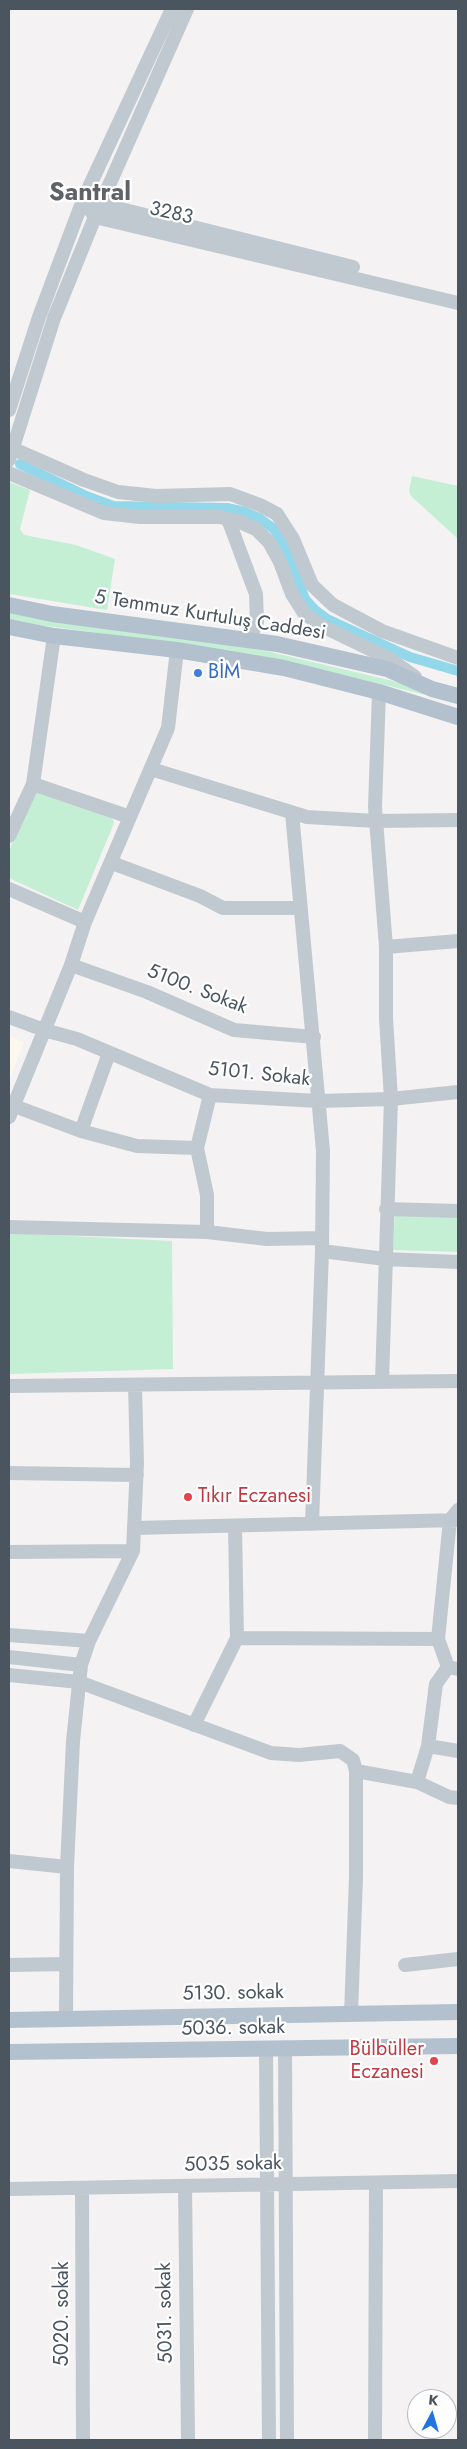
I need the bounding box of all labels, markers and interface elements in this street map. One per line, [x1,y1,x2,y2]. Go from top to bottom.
district label: Santral [49,179,131,209]
street label: 3283 [147,197,195,231]
street label: 5 Temmuz Kurtuluş Caddesi [93,586,327,646]
place label: BİM [208,661,240,685]
marker: BİM [192,667,204,679]
street label: 5100. Sokak [144,960,250,1020]
street label: 5101. Sokak [207,1058,311,1092]
place label: Tıkır Eczanesi [198,1485,311,1509]
marker: Tıkır Eczanesi [182,1491,194,1503]
street label: 5130. sokak [182,1981,284,2007]
street label: 5036. sokak [181,2016,285,2042]
place label: Bülbüller Eczanesi [349,2038,424,2085]
marker: Bülbüller Eczanesi [428,2055,440,2067]
street label: 5035 sokak [184,2152,282,2178]
street label: 5020. sokak [51,2262,75,2366]
street label: 5031. sokak [153,2262,179,2364]
north arrow [407,2389,457,2439]
text: K [428,2390,439,2411]

